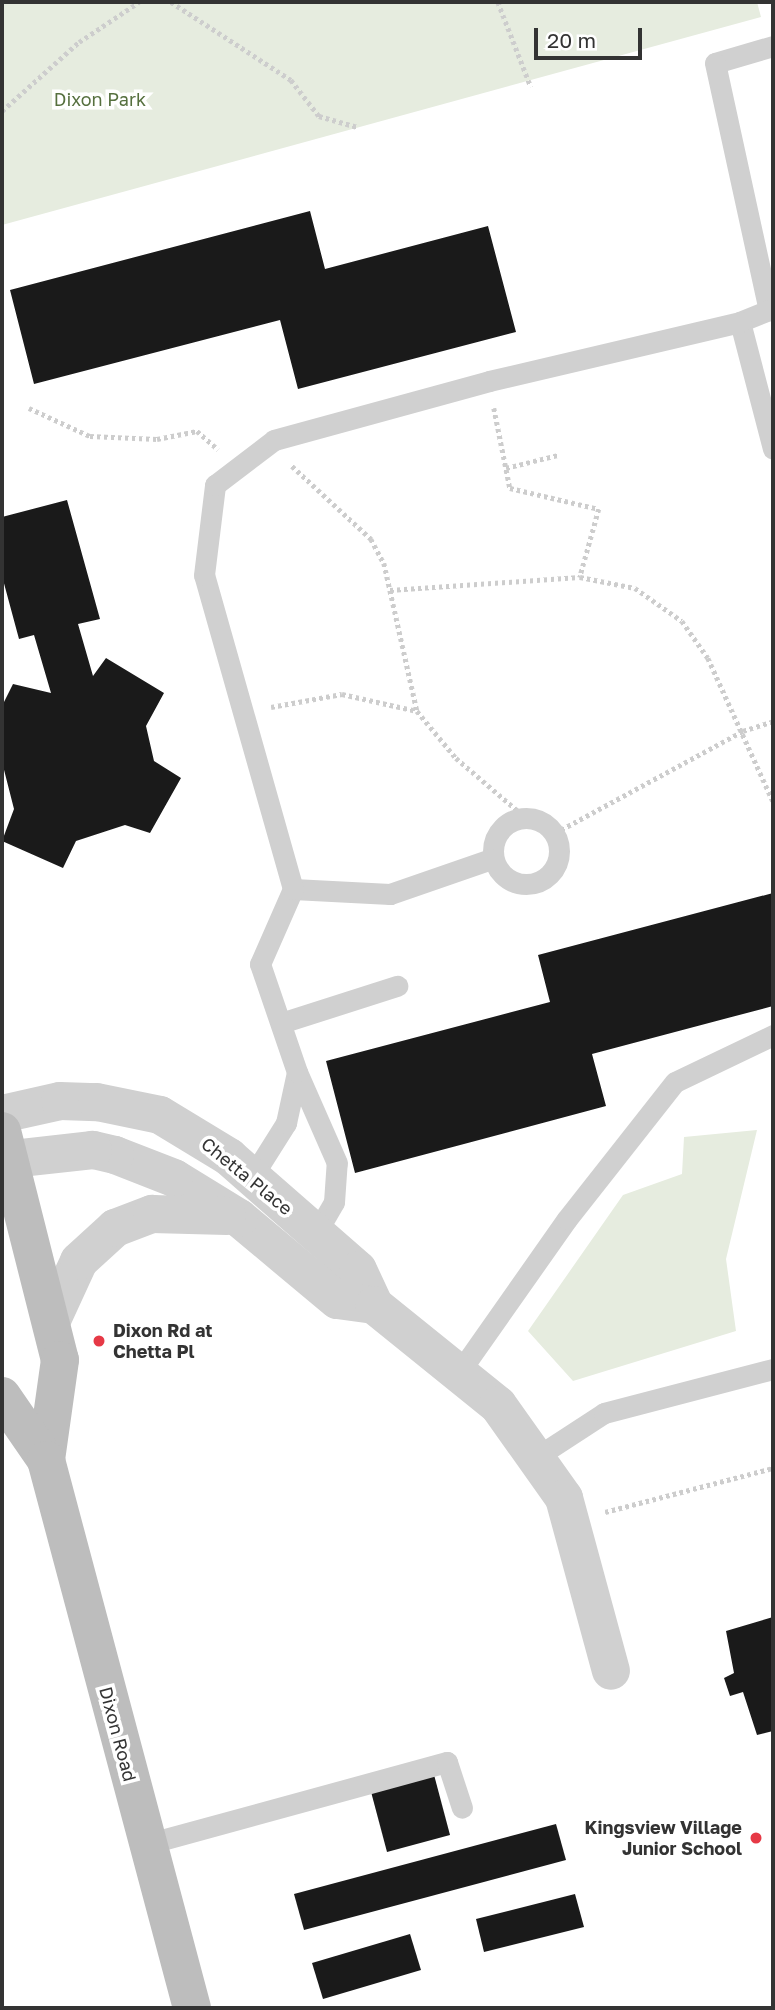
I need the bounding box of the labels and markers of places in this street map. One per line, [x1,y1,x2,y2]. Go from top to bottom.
place label: Dixon Rd at Chetta Pl [113,1320,213,1362]
marker: Dixon Rd at Chetta Pl [91,1333,107,1349]
place label: Kingsview Village Junior School [585,1817,742,1860]
marker: Kingsview Village Junior School [748,1830,764,1846]

